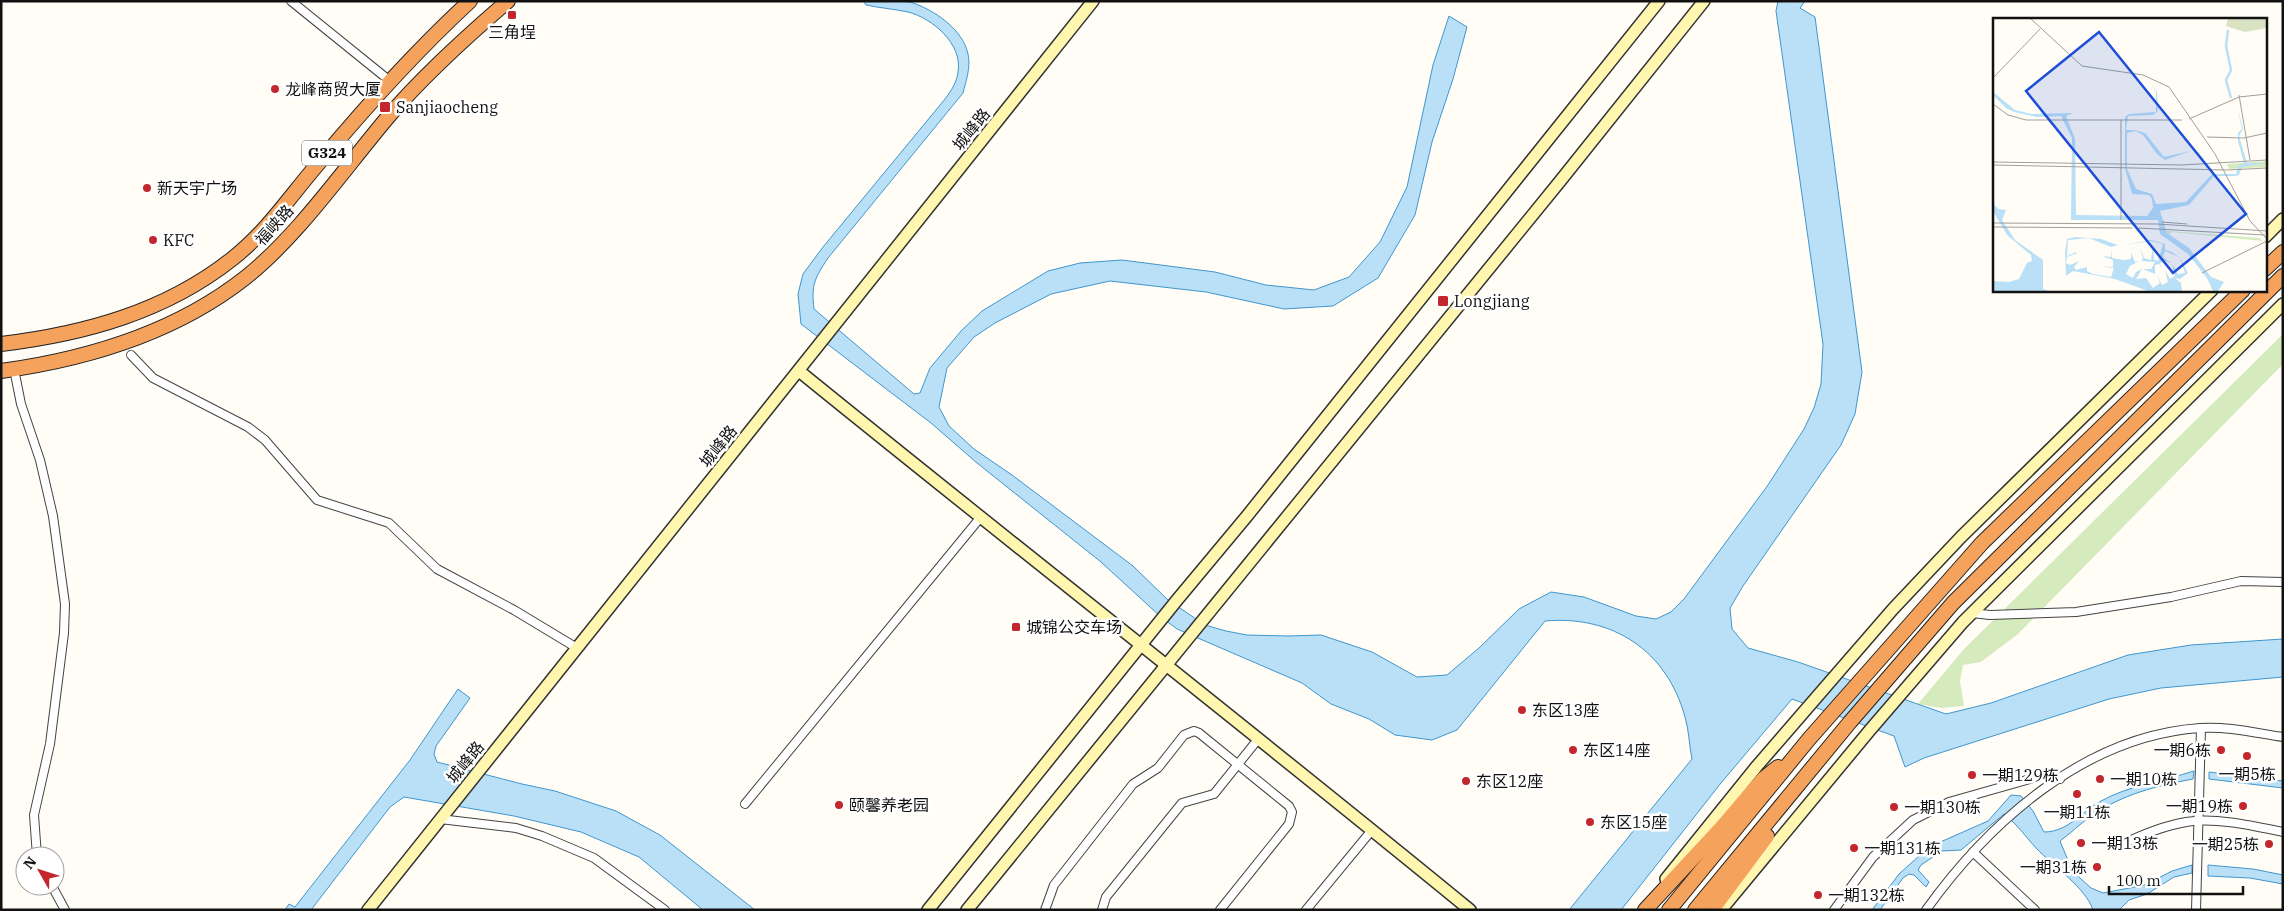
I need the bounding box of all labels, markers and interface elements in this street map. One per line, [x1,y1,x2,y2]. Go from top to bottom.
marker: 三角埕 [506,9,518,21]
inset map [1993,18,2266,291]
place label: 三角埕 [488,22,536,42]
place label: 龙峰商贸大厦 [285,79,381,99]
marker: 龙峰商贸大厦 [269,83,281,95]
place label: Sanjiaocheng [396,97,498,117]
marker: Sanjiaocheng [378,100,392,114]
street label: 城峰路 [948,104,994,154]
road number: G324 [302,140,352,166]
place label: 新天宇广场 [157,178,237,198]
marker: 新天宇广场 [141,182,153,194]
street label: 福峡路 [251,200,297,250]
place label: KFC [163,230,194,250]
marker: KFC [147,234,159,246]
place label: Longjiang [1454,291,1530,311]
marker: Longjiang [1436,294,1450,308]
street label: 城峰路 [695,421,741,471]
place label: 城锦公交车场 [1026,617,1122,637]
marker: 城锦公交车场 [1010,621,1022,633]
place label: 东区13座 [1532,700,1599,720]
marker: 东区13座 [1516,704,1528,716]
street label: 城峰路 [442,737,488,787]
place label: 东区14座 [1583,740,1650,760]
place label: 一期6栋 [2153,740,2211,760]
marker: 东区14座 [1567,744,1579,756]
marker: 一期6栋 [2215,744,2227,756]
marker: 一期5栋 [2241,750,2253,762]
place label: 一期5栋 [2218,764,2276,784]
place label: 一期129栋 [1982,765,2059,785]
marker: 一期129栋 [1966,769,1978,781]
place label: 一期10栋 [2110,769,2177,789]
place label: 东区12座 [1476,771,1543,791]
marker: 一期10栋 [2094,773,2106,785]
marker: 东区12座 [1460,775,1472,787]
marker: 一期11栋 [2071,788,2083,800]
place label: 颐馨养老园 [849,795,929,815]
place label: 一期19栋 [2166,796,2233,816]
place label: 一期130栋 [1904,797,1981,817]
marker: 颐馨养老园 [833,799,845,811]
marker: 一期19栋 [2237,800,2249,812]
marker: 一期130栋 [1888,801,1900,813]
place label: 一期11栋 [2043,802,2111,822]
place label: 东区15座 [1600,812,1667,832]
marker: 东区15座 [1584,816,1596,828]
place label: 一期13栋 [2091,833,2158,853]
place label: 一期25栋 [2192,834,2259,854]
marker: 一期13栋 [2075,837,2087,849]
place label: 一期131栋 [1864,838,1941,858]
marker: 一期25栋 [2263,838,2275,850]
marker: 一期131栋 [1848,842,1860,854]
north arrow [15,846,65,896]
text: N [19,853,40,873]
place label: 一期31栋 [2020,857,2087,877]
marker: 一期31栋 [2091,861,2103,873]
scale bar [2109,864,2243,896]
text: 100 m [2116,871,2161,890]
place label: 一期132栋 [1828,885,1905,905]
marker: 一期132栋 [1812,889,1824,901]

